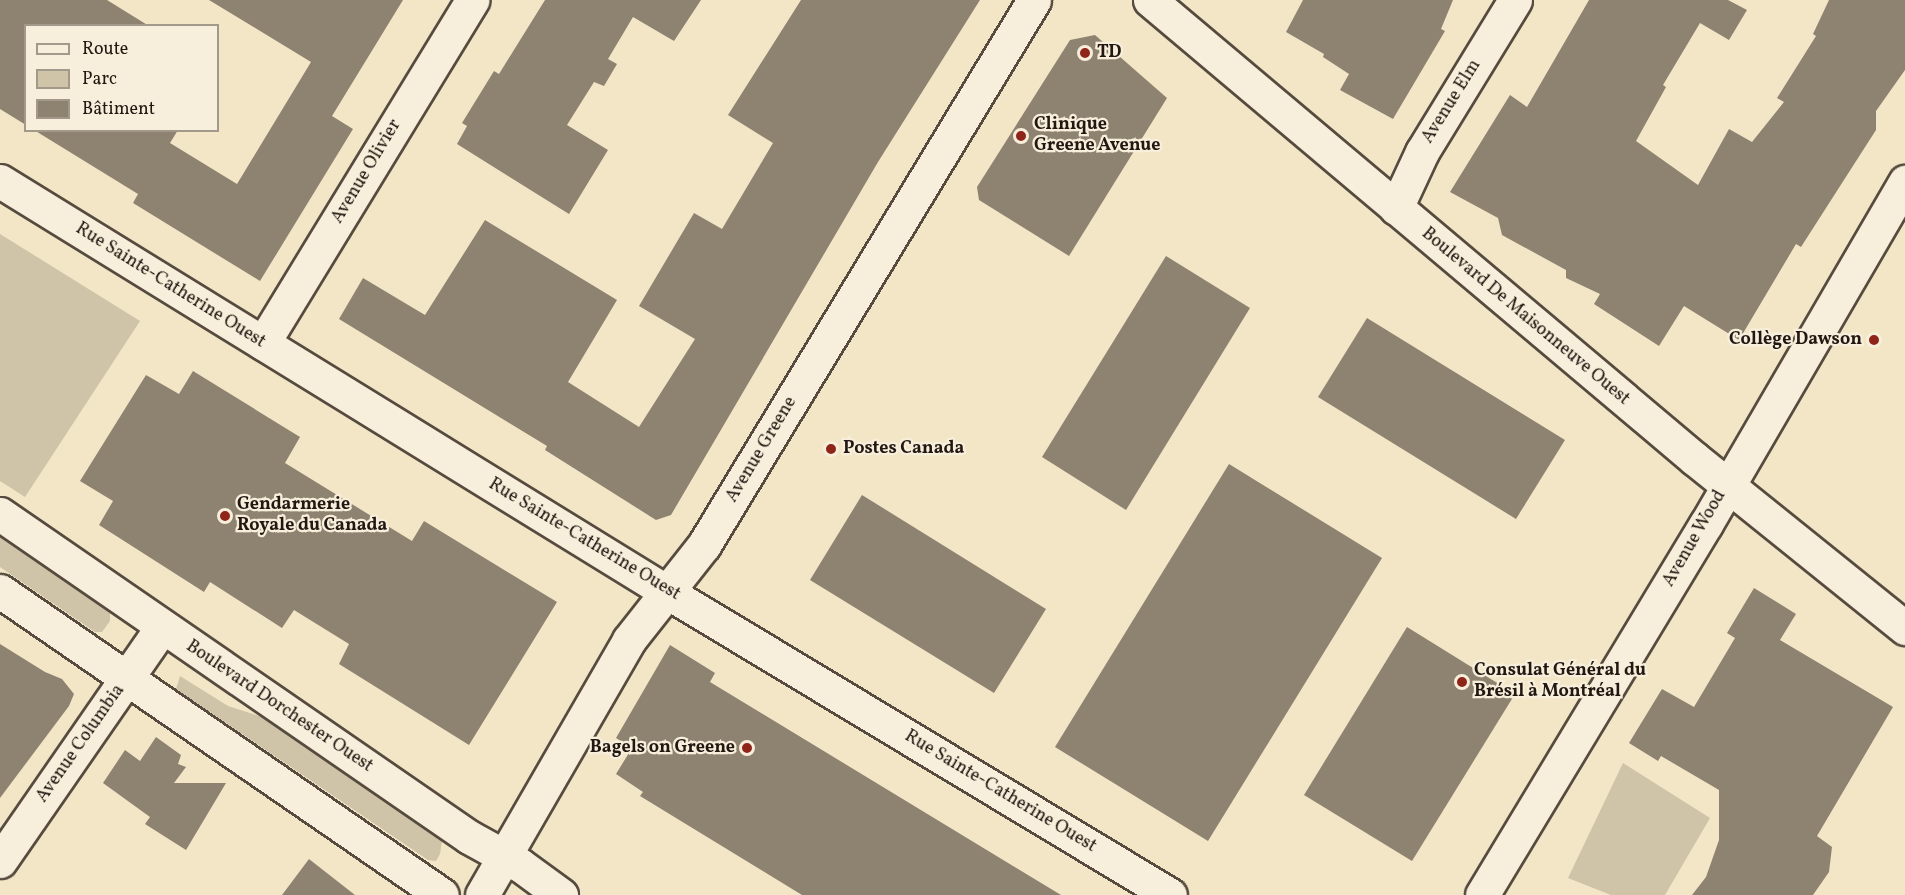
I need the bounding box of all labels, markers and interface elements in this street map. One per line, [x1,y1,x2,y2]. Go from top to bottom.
legend [24,24,219,132]
text: Route [82,37,128,62]
place label: TD [1097,42,1122,64]
marker: TD [1078,46,1092,60]
street label: Avenue Elm [1418,56,1486,148]
text: Parc [82,67,117,92]
text: Bâtiment [82,97,155,122]
place label: Clinique Greene Avenue [1034,115,1161,158]
street label: Avenue Olivier [328,116,406,228]
marker: Clinique Greene Avenue [1012,127,1030,145]
street label: Rue Sainte-Catherine Ouest [71,219,269,353]
street label: Boulevard De Maisonneuve Ouest [1417,224,1633,410]
place label: Collège Dawson [1729,329,1862,351]
marker: Collège Dawson [1867,333,1881,347]
street label: Avenue Greene [722,393,802,507]
place label: Postes Canada [843,438,964,460]
marker: Postes Canada [824,442,838,456]
street label: Rue Sainte-Catherine Ouest [484,474,684,606]
street label: Avenue Wood [1659,487,1731,591]
place label: Gendarmerie Royale du Canada [237,495,387,538]
marker: Gendarmerie Royale du Canada [218,509,232,523]
street label: Boulevard Dorchester Ouest [181,636,377,778]
place label: Consulat Général du Brésil à Montréal [1474,661,1646,704]
marker: Consulat Général du Brésil à Montréal [1455,675,1469,689]
street label: Avenue Columbia [32,681,130,807]
street label: Rue Sainte-Catherine Ouest [900,726,1100,858]
place label: Bagels on Greene [590,737,735,759]
marker: Bagels on Greene [740,741,754,755]

